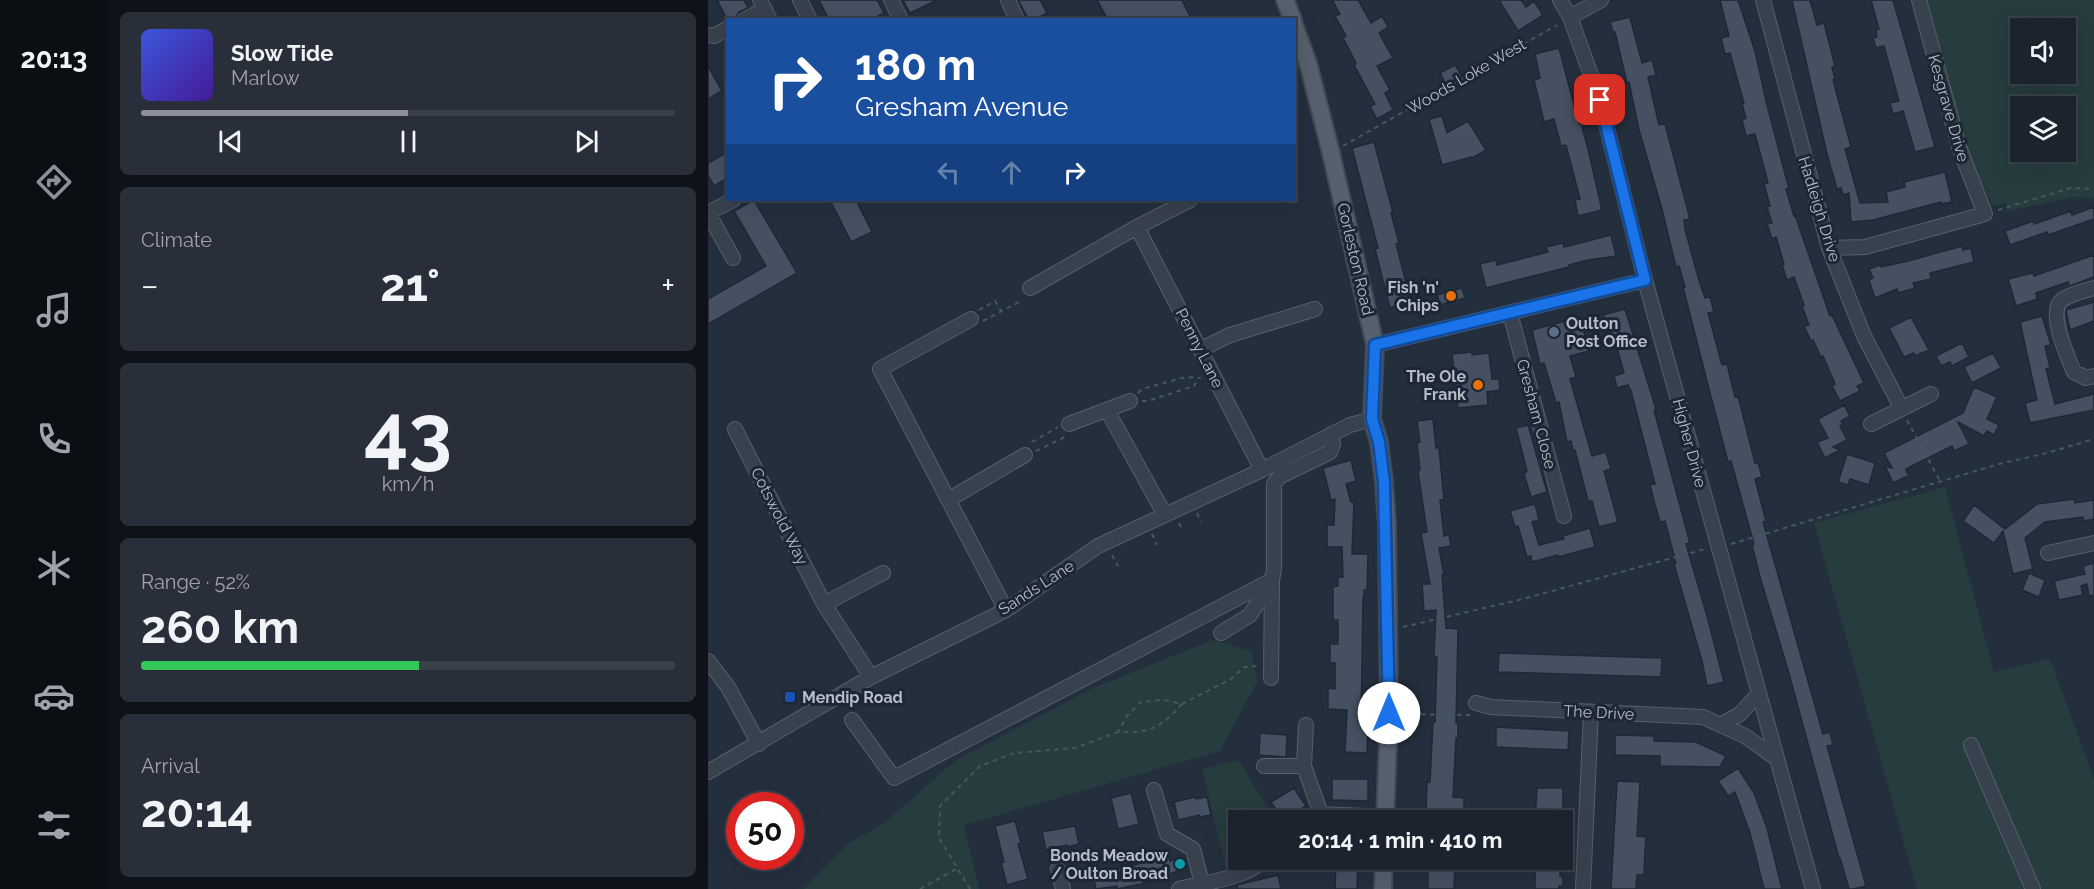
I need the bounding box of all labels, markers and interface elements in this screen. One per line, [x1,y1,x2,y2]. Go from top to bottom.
map controls [2010,18,2076,162]
button: sound [2010,18,2076,84]
street label: Woods Loke West [1403,34,1530,118]
text: Slow Tide [231,40,333,66]
text: 180 m [855,41,976,90]
icon: right [756,42,834,120]
text: 20:13 [21,43,87,74]
street label: Kesgrave Drive [1924,52,1973,164]
text: Marlow [231,66,300,90]
pin [1574,74,1625,125]
icon: arrive [1583,83,1616,116]
text: Gresham Avenue [855,91,1068,122]
button: layers [2010,96,2076,162]
icon: previous [214,125,247,158]
icon: pause [392,125,425,158]
icon: next [570,125,603,158]
street label: Hadleigh Drive [1794,154,1845,264]
icon: left [932,156,965,189]
icon: ahead [995,156,1028,189]
icon: right [1058,156,1091,189]
icon: directions [33,161,75,203]
street label: Gorleston Road [1333,201,1378,317]
text: Climate [141,228,212,252]
text: 21° [380,259,440,312]
text: − [141,266,159,305]
text: + [661,266,675,305]
place label: Fish 'n' Chips [1388,278,1439,315]
icon: music [33,289,75,331]
marker: Fish 'n' Chips [1444,289,1458,303]
street label: Penny Lane [1171,305,1228,391]
place label: Oulton Post Office [1566,314,1648,351]
marker: Oulton Post Office [1547,325,1561,339]
street label: Gresham Close [1513,357,1560,471]
place label: The Ole Frank [1406,367,1466,404]
marker: The Ole Frank [1471,378,1485,392]
text: 43 [364,387,452,478]
street label: Higher Drive [1669,397,1711,490]
icon: phone [33,418,75,460]
street label: Cotswold Way [747,465,812,568]
text: km/h [382,472,434,496]
icon: climate [33,547,75,589]
street label: Sands Lane [995,556,1078,619]
text: Range · 52% [141,570,250,594]
text: 260 km [141,601,299,654]
icon: car [33,675,75,717]
position arrow [1357,681,1421,745]
place label: Mendip Road [802,688,903,707]
marker: Mendip Road [783,690,797,704]
street label: The Drive [1563,701,1635,724]
text: Arrival [141,754,200,778]
text: 20:14 [141,785,253,838]
speed limit sign: 50 [726,792,804,870]
icon: filters [33,804,75,846]
text: 20:14 · 1 min · 410 m [1298,827,1503,853]
place label: Bonds Meadow / Oulton Broad [1050,846,1169,883]
marker: Bonds Meadow / Oulton Broad [1173,857,1187,871]

